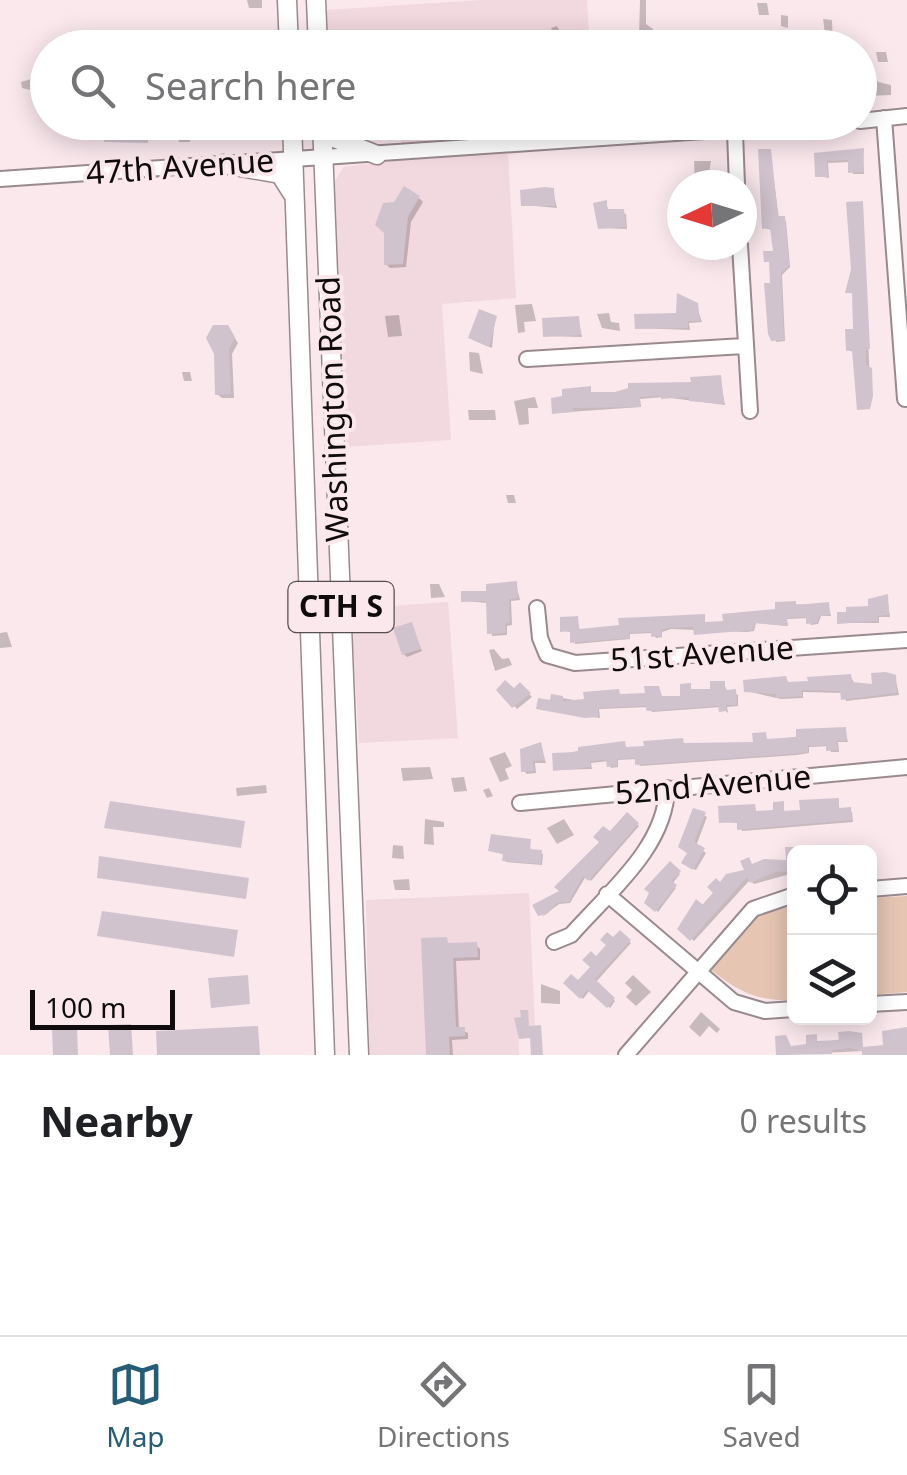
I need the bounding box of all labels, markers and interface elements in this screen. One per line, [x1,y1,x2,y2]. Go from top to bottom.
search box [30,30,877,140]
icon: search [65,58,120,113]
text: Search here [145,59,356,111]
street label: 47th Avenue [84,137,275,194]
north arrow [667,170,757,260]
street label: Washington Road [305,275,358,543]
road number: CTH S [288,582,394,632]
street label: 51st Avenue [609,625,795,680]
street label: 52nd Avenue [613,754,813,813]
map controls [787,845,877,1025]
button: locate [787,845,877,935]
button: layers [787,935,877,1025]
scale bar [30,985,175,1030]
text: 100 m [45,988,127,1026]
text: Nearby [40,1092,193,1149]
text: 0 results [740,1099,867,1142]
tab: Map [106,1357,165,1455]
tab: Directions [377,1357,510,1455]
tab: Saved [722,1357,801,1455]

